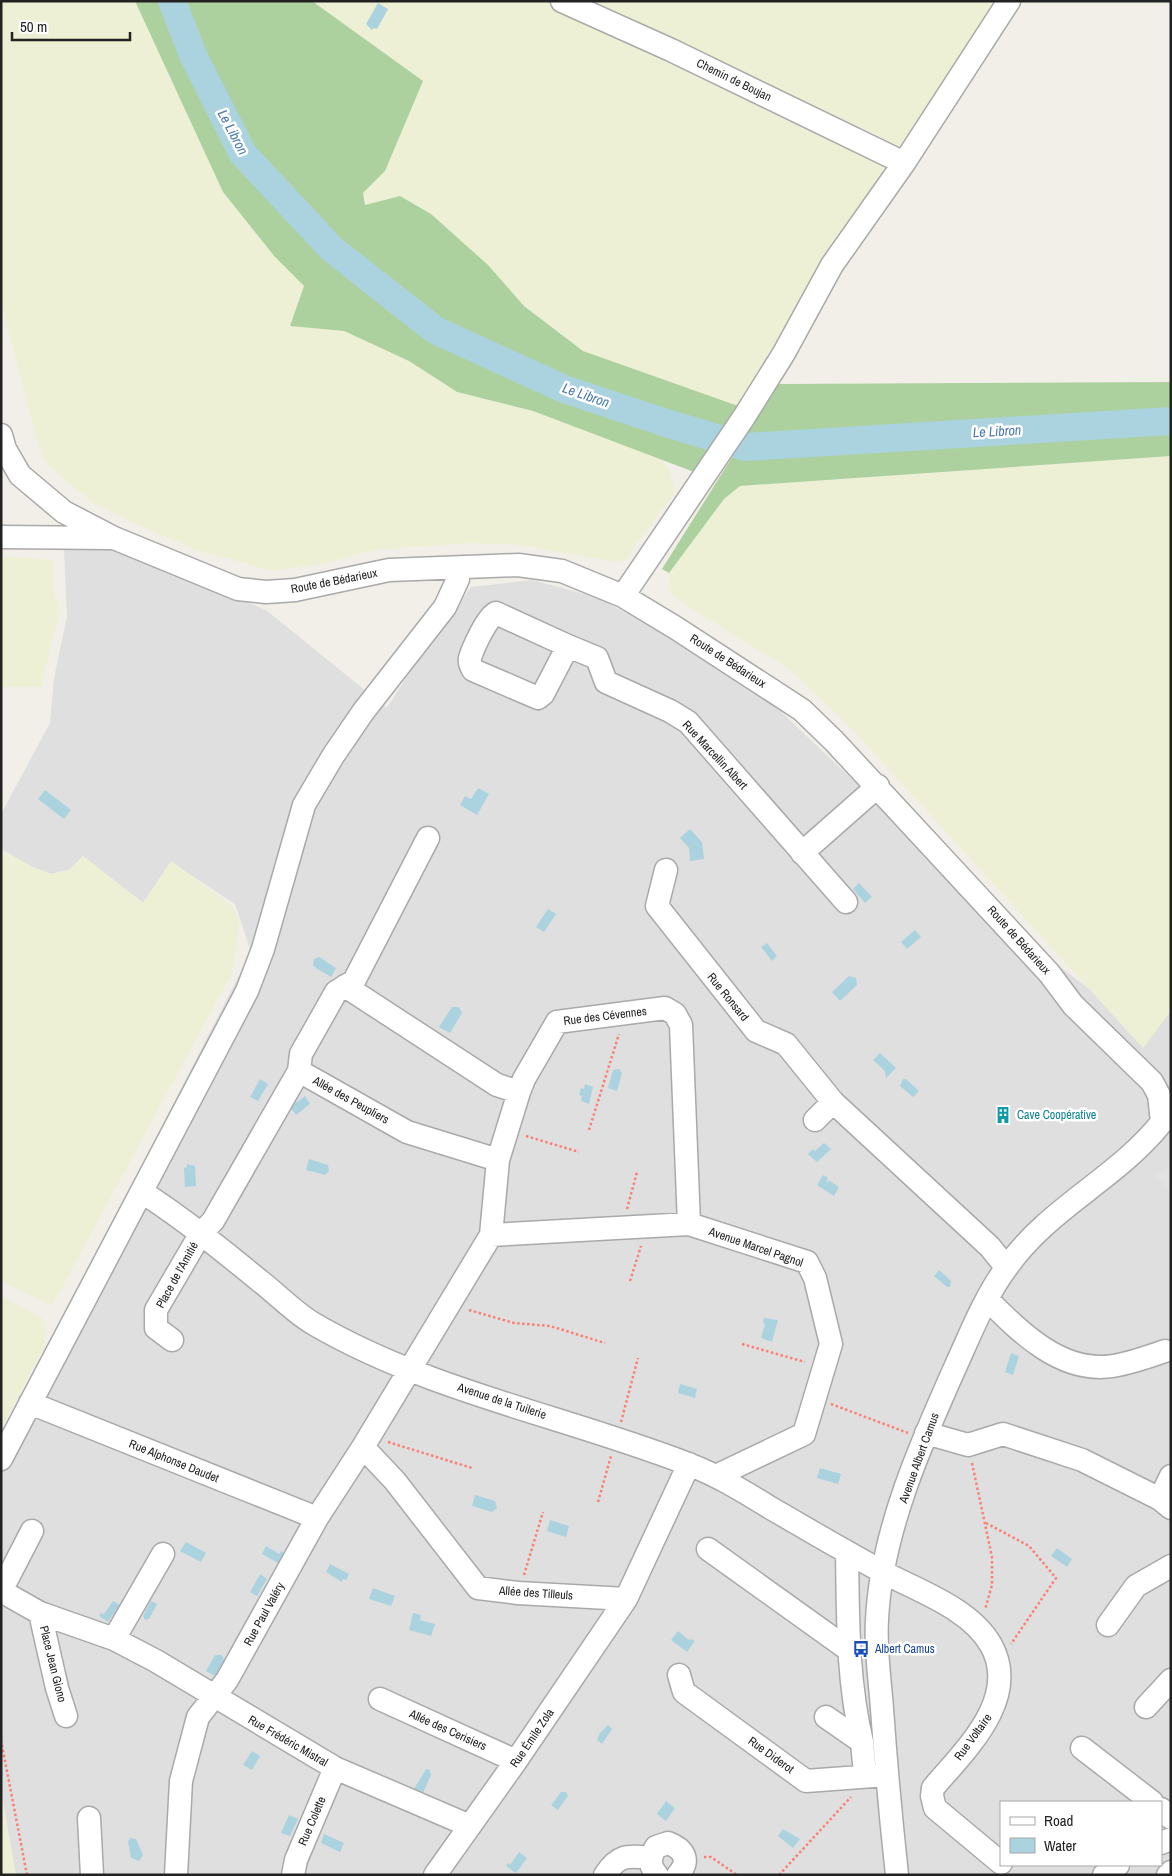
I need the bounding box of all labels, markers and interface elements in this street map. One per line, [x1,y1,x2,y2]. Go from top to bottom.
scale bar [12,10,130,42]
text: 50 m [20,16,47,37]
street label: Chemin de Boujan [694,55,774,105]
water label: Le Libron [214,106,252,158]
water label: Le Libron [560,379,612,411]
water label: Le Libron [972,421,1022,441]
street label: Route de Bédarieux [290,565,379,597]
street label: Route de Bédarieux [687,630,769,692]
street label: Rue Marcellin Albert [679,717,751,793]
street label: Route de Bédarieux [984,902,1054,978]
street label: Rue Ronsard [704,969,752,1025]
street label: Rue des Cévennes [562,1003,648,1029]
street label: Allée des Peupliers [309,1072,392,1128]
building icon: Cave Coopérative [993,1105,1013,1125]
place label: Cave Coopérative [1017,1107,1096,1123]
street label: Avenue Marcel Pagnol [706,1223,805,1271]
street label: Place de l'Amitié [152,1239,202,1311]
street label: Avenue de la Tuilerie [455,1379,548,1423]
street label: Avenue Albert Camus [895,1411,943,1506]
street label: Rue Alphonse Daudet [127,1436,222,1486]
street label: Rue Paul Valéry [240,1579,288,1649]
street label: Allée des Tilleuls [498,1582,574,1604]
street label: Place Jean Giono [36,1624,70,1704]
bus stop icon: Albert Camus [851,1639,871,1659]
place label: Albert Camus [874,1641,935,1657]
street label: Allée des Cerisiers [406,1705,489,1754]
street label: Rue Émile Zola [506,1705,558,1771]
street label: Rue Voltaire [951,1710,995,1764]
street label: Rue Frédéric Mistral [245,1712,331,1770]
street label: Rue Diderot [745,1733,797,1777]
street label: Rue Colette [294,1794,330,1848]
legend [1000,1801,1162,1866]
text: Road [1044,1810,1073,1831]
text: Water [1044,1835,1076,1856]

